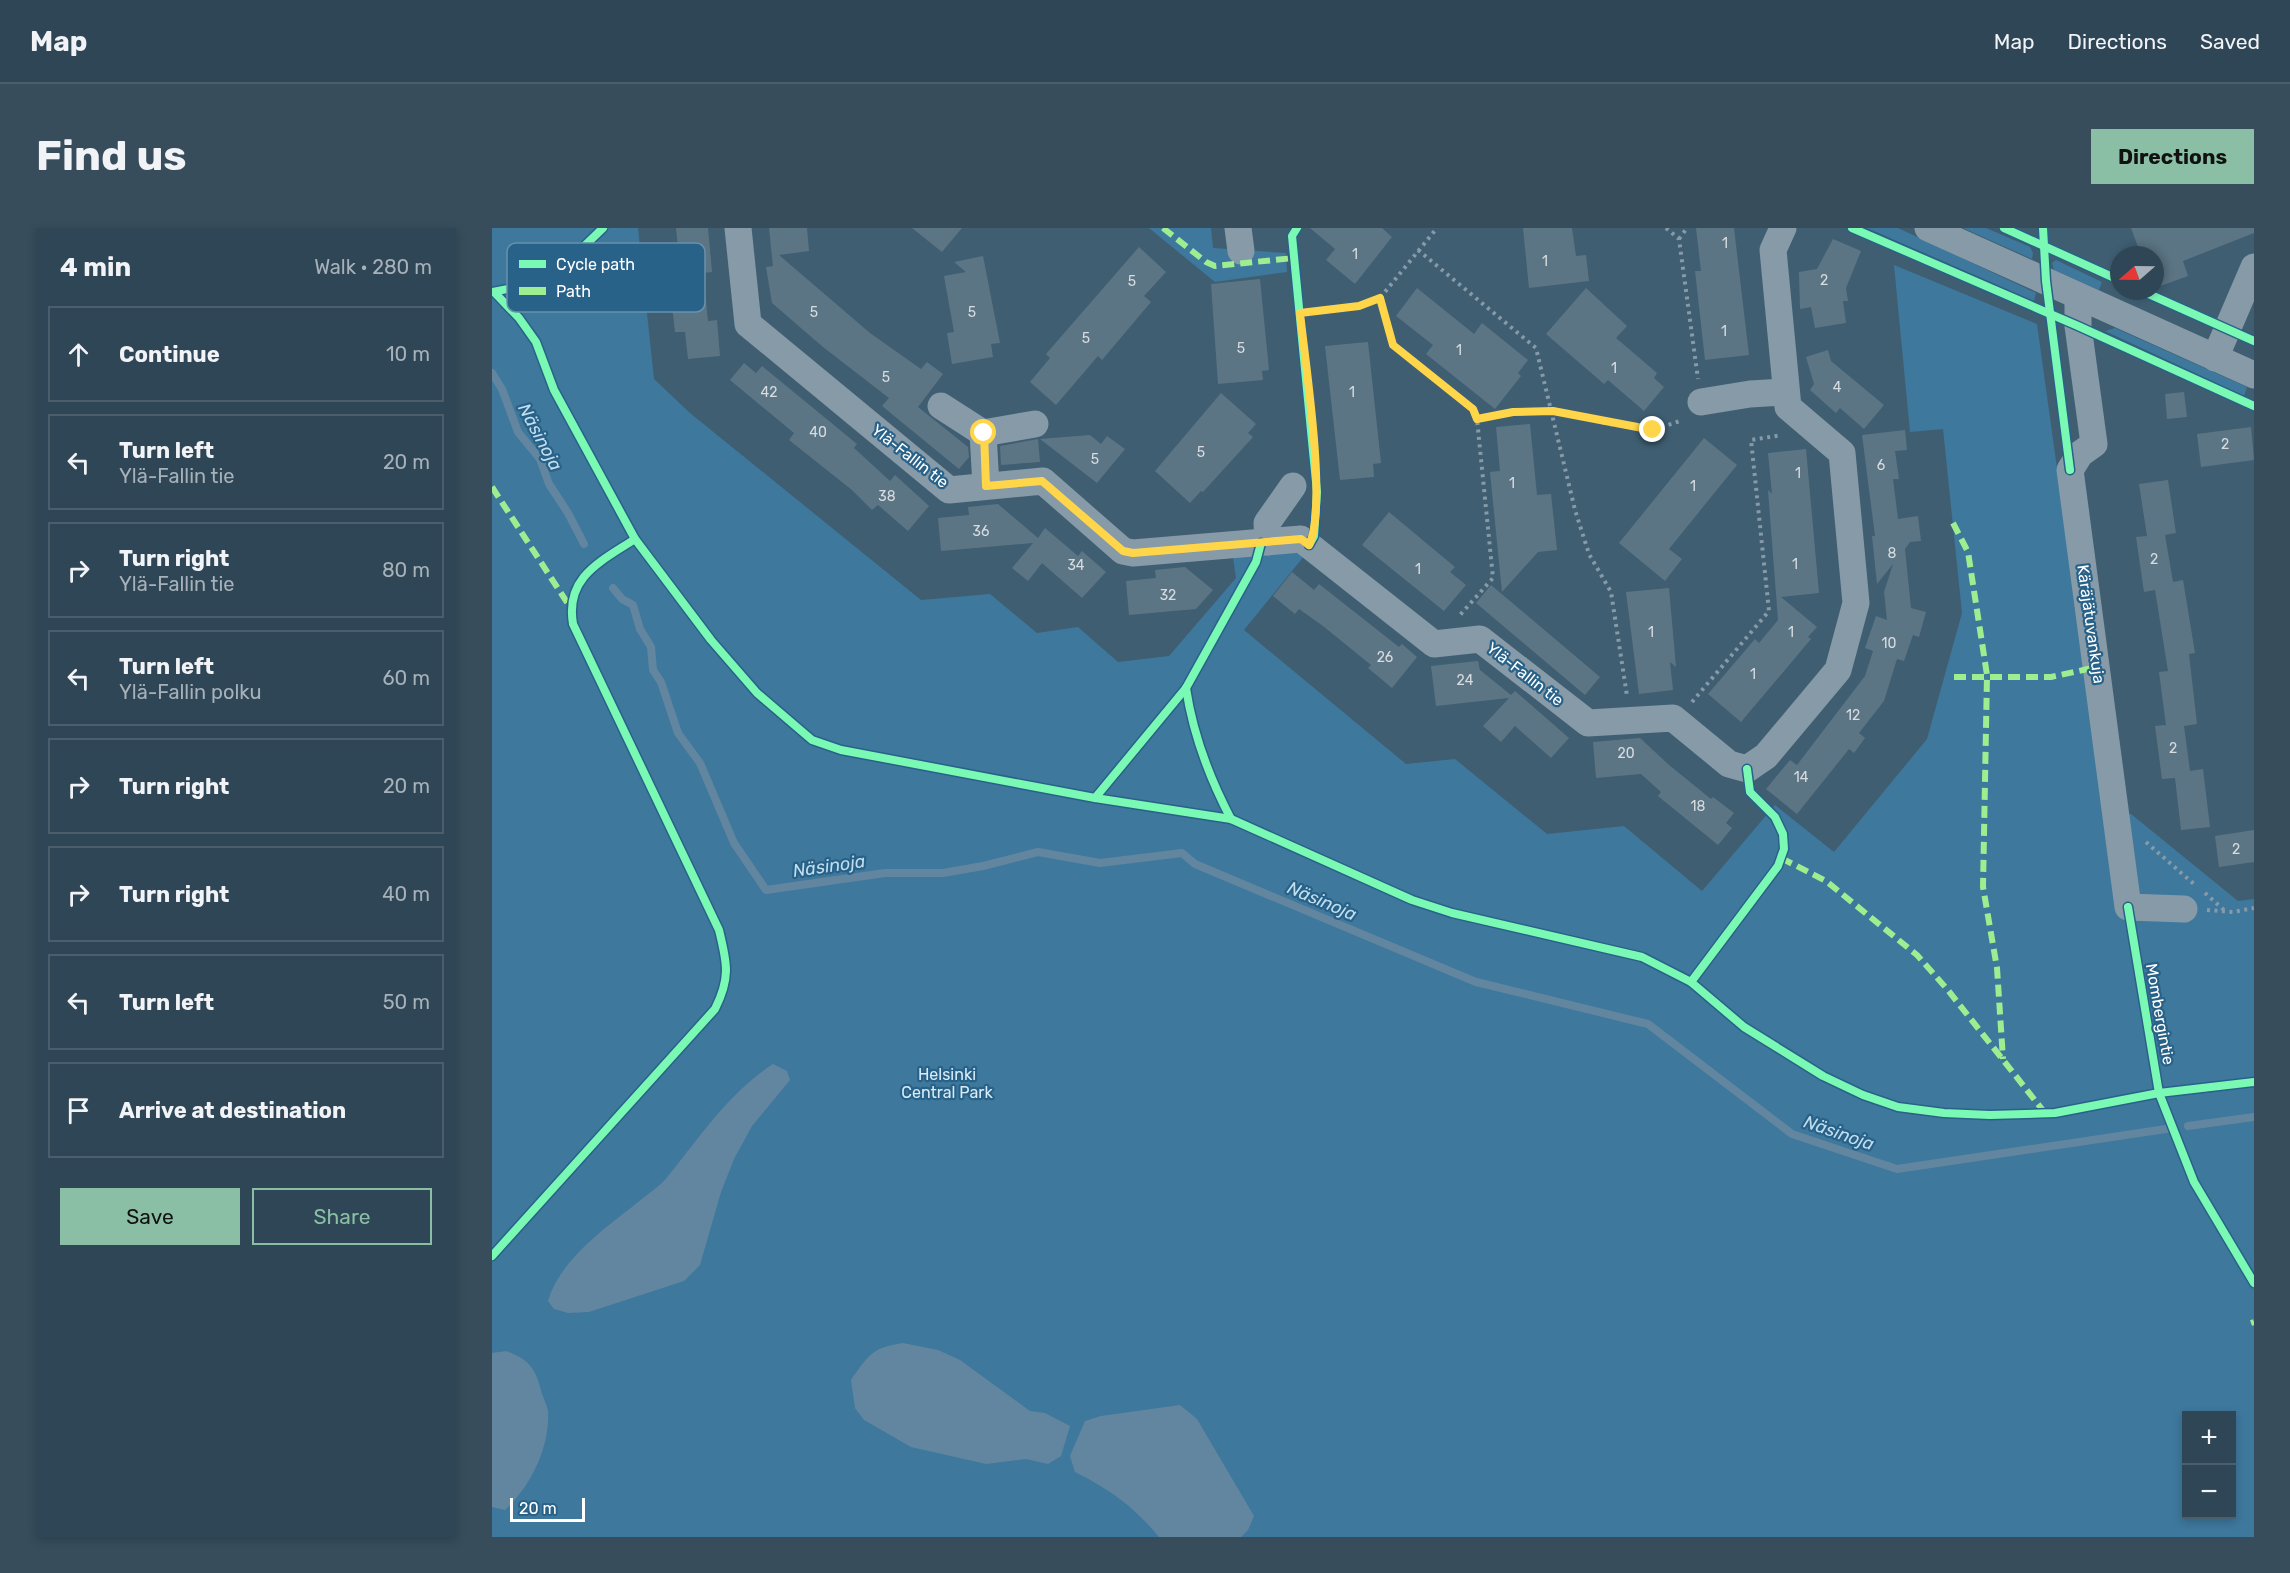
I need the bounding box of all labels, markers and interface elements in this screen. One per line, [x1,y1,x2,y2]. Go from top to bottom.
text: Map [30,25,87,58]
text: Map [1994,29,2035,54]
text: Directions [2068,29,2167,54]
text: Saved [2200,29,2260,54]
button: Directions [2091,129,2254,184]
text: Find us [36,131,187,181]
house number: 1 [1722,235,1728,252]
legend [507,243,705,312]
house number: 1 [1352,246,1358,263]
north arrow [2110,246,2164,300]
text: 4 min [60,252,131,283]
house number: 1 [1542,253,1548,270]
text: Walk · 280 m [314,255,432,279]
text: Cycle path [556,255,635,274]
house number: 2 [1820,272,1828,289]
house number: 5 [1128,273,1136,290]
text: Path [556,282,591,301]
house number: 5 [810,304,818,321]
house number: 5 [968,304,976,321]
house number: 1 [1721,323,1727,340]
house number: 5 [1082,330,1090,347]
icon: ahead [62,338,95,371]
house number: 5 [1237,340,1245,357]
text: Continue [119,341,220,368]
text: 10 m [386,342,430,366]
house number: 1 [1456,342,1462,359]
house number: 1 [1611,360,1617,377]
house number: 5 [882,369,890,386]
house number: 4 [1833,379,1842,396]
house number: 42 [761,384,777,401]
house number: 1 [1349,384,1355,401]
water label: Näsinoja [513,400,567,475]
route end [1639,416,1665,442]
route start [970,419,996,445]
street label: Ylä-Fallin tie [868,420,952,492]
house number: 40 [809,424,827,441]
house number: 2 [2221,436,2229,453]
text: Turn left [119,437,214,464]
house number: 5 [1197,444,1205,461]
icon: left [62,446,95,479]
text: 20 m [383,450,430,474]
house number: 5 [1091,451,1099,468]
house number: 6 [1877,457,1885,474]
text: Ylä-Fallin tie [119,464,234,488]
house number: 1 [1795,465,1801,482]
house number: 1 [1509,475,1515,492]
house number: 1 [1690,478,1696,495]
house number: 38 [878,488,896,505]
house number: 36 [973,523,989,540]
text: Turn right [119,545,229,572]
house number: 8 [1888,545,1897,562]
house number: 2 [2150,551,2158,568]
icon: right [62,554,95,587]
house number: 1 [1792,556,1798,573]
house number: 34 [1067,557,1085,574]
text: 80 m [382,558,430,582]
house number: 1 [1415,561,1421,578]
street label: Käräjätuvankuja [2073,563,2109,685]
text: Ylä-Fallin tie [119,572,234,596]
house number: 32 [1160,587,1176,604]
house number: 1 [1648,624,1654,641]
house number: 1 [1788,624,1794,641]
house number: 10 [1882,635,1897,652]
street label: Ylä-Fallin tie [1483,638,1567,710]
house number: 26 [1377,649,1393,666]
text: Turn left [119,653,214,680]
icon: left [62,662,95,695]
text: 60 m [383,666,430,690]
house number: 1 [1750,666,1756,683]
house number: 24 [1457,672,1474,689]
text: Ylä-Fallin polku [119,680,262,704]
house number: 12 [1846,707,1860,724]
house number: 2 [2169,740,2177,757]
house number: 20 [1617,745,1635,762]
house number: 14 [1794,769,1809,786]
icon: right [62,770,95,803]
text: Turn right [119,773,229,800]
text: 20 m [383,774,430,798]
house number: 18 [1691,798,1706,815]
house number: 2 [2232,841,2240,858]
water label: Näsinoja [791,850,867,882]
water label: Näsinoja [1284,877,1360,926]
icon: right [62,878,95,911]
text: Turn right [119,881,229,908]
text: 40 m [382,882,430,906]
street label: Mombergintie [2142,962,2178,1066]
icon: left [62,986,95,1019]
text: Turn left [119,989,214,1016]
text: 50 m [383,990,430,1014]
park label: Helsinki Central Park [901,1065,993,1102]
icon: arrive [62,1094,95,1127]
text: Arrive at destination [119,1097,346,1124]
water label: Näsinoja [1801,1111,1878,1155]
button: Save [60,1188,240,1245]
button: Share [252,1188,432,1245]
map controls [2182,1411,2236,1519]
button: + [2182,1411,2236,1465]
button: − [2182,1465,2236,1519]
scale bar [510,1495,585,1522]
text: 20 m [519,1499,557,1518]

